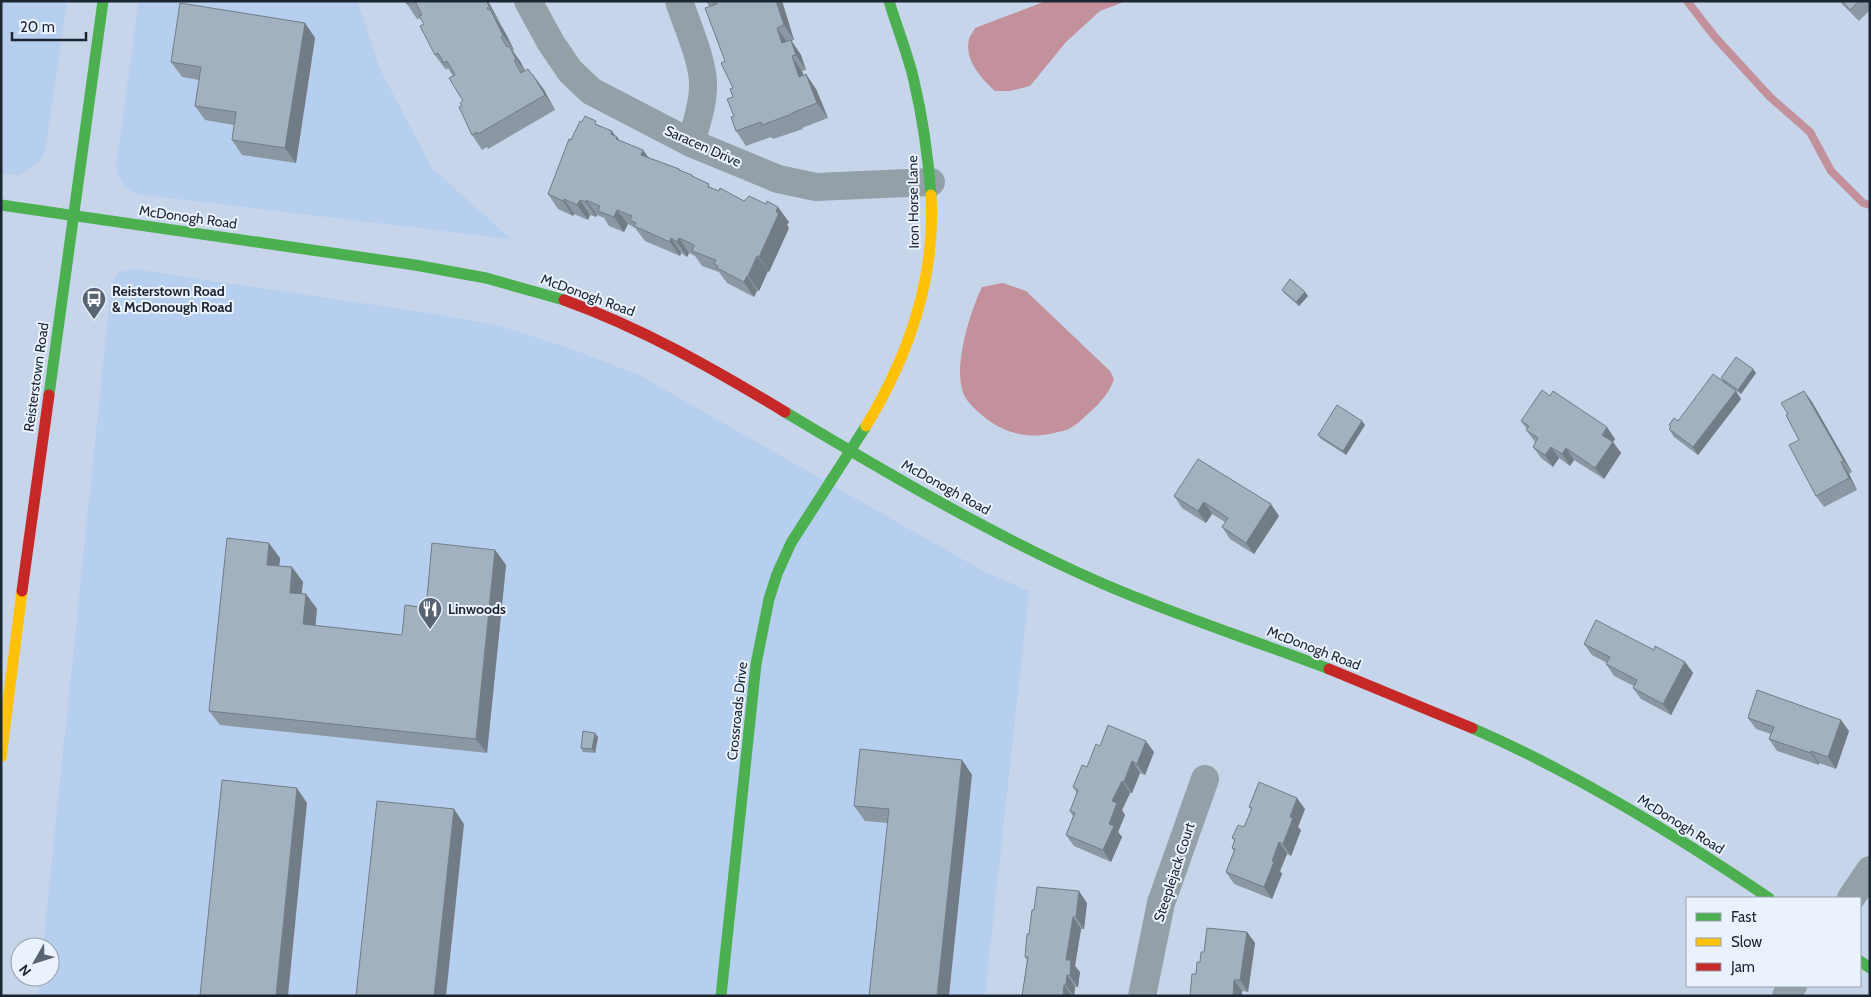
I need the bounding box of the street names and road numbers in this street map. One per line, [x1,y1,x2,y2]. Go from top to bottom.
street label: Saracen Drive [662,121,744,171]
street label: Iron Horse Lane [903,155,923,249]
street label: McDonogh Road [138,201,238,233]
street label: McDonogh Road [538,270,638,320]
street label: Reisterstown Road [19,321,53,433]
street label: McDonogh Road [898,455,994,519]
street label: McDonogh Road [1265,622,1363,674]
street label: Crossroads Drive [723,661,751,761]
street label: McDonogh Road [1634,790,1728,858]
street label: Steeplejack Court [1149,820,1199,924]

